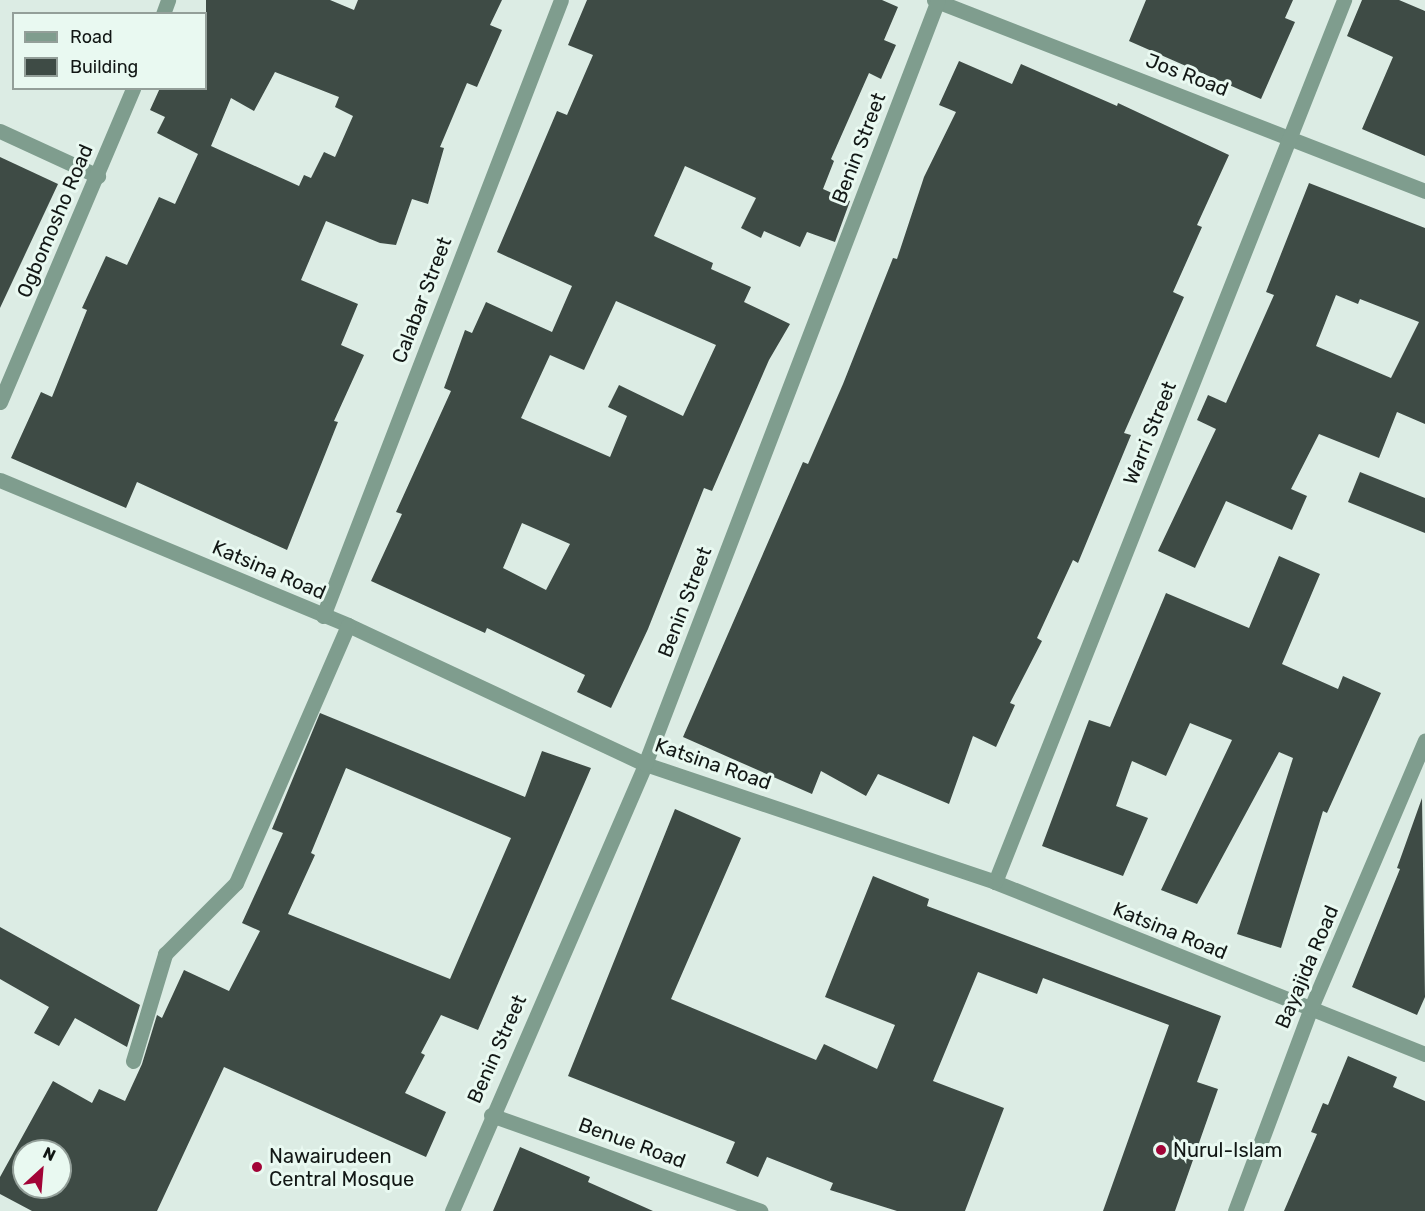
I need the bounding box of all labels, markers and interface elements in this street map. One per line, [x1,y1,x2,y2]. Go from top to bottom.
legend [12,12,207,90]
text: Road [70,26,113,48]
street label: Jos Road [1142,48,1232,102]
text: Building [70,56,138,78]
street label: Benin Street [827,89,891,207]
street label: Ogbomosho Road [12,141,98,301]
street label: Calabar Street [387,233,457,367]
street label: Warri Street [1118,378,1182,488]
street label: Katsina Road [209,535,329,605]
street label: Benin Street [653,543,717,661]
street label: Katsina Road [652,733,774,795]
street label: Katsina Road [1109,897,1231,965]
street label: Bayajida Road [1270,902,1344,1032]
street label: Benin Street [462,991,532,1107]
street label: Benue Road [575,1113,689,1173]
place label: Nurul-Islam [1173,1138,1282,1162]
north arrow [12,1139,72,1199]
text: N [40,1143,59,1165]
marker: Nurul-Islam [1154,1143,1168,1157]
place label: Nawairudeen Central Mosque [269,1144,414,1191]
marker: Nawairudeen Central Mosque [250,1160,264,1174]

